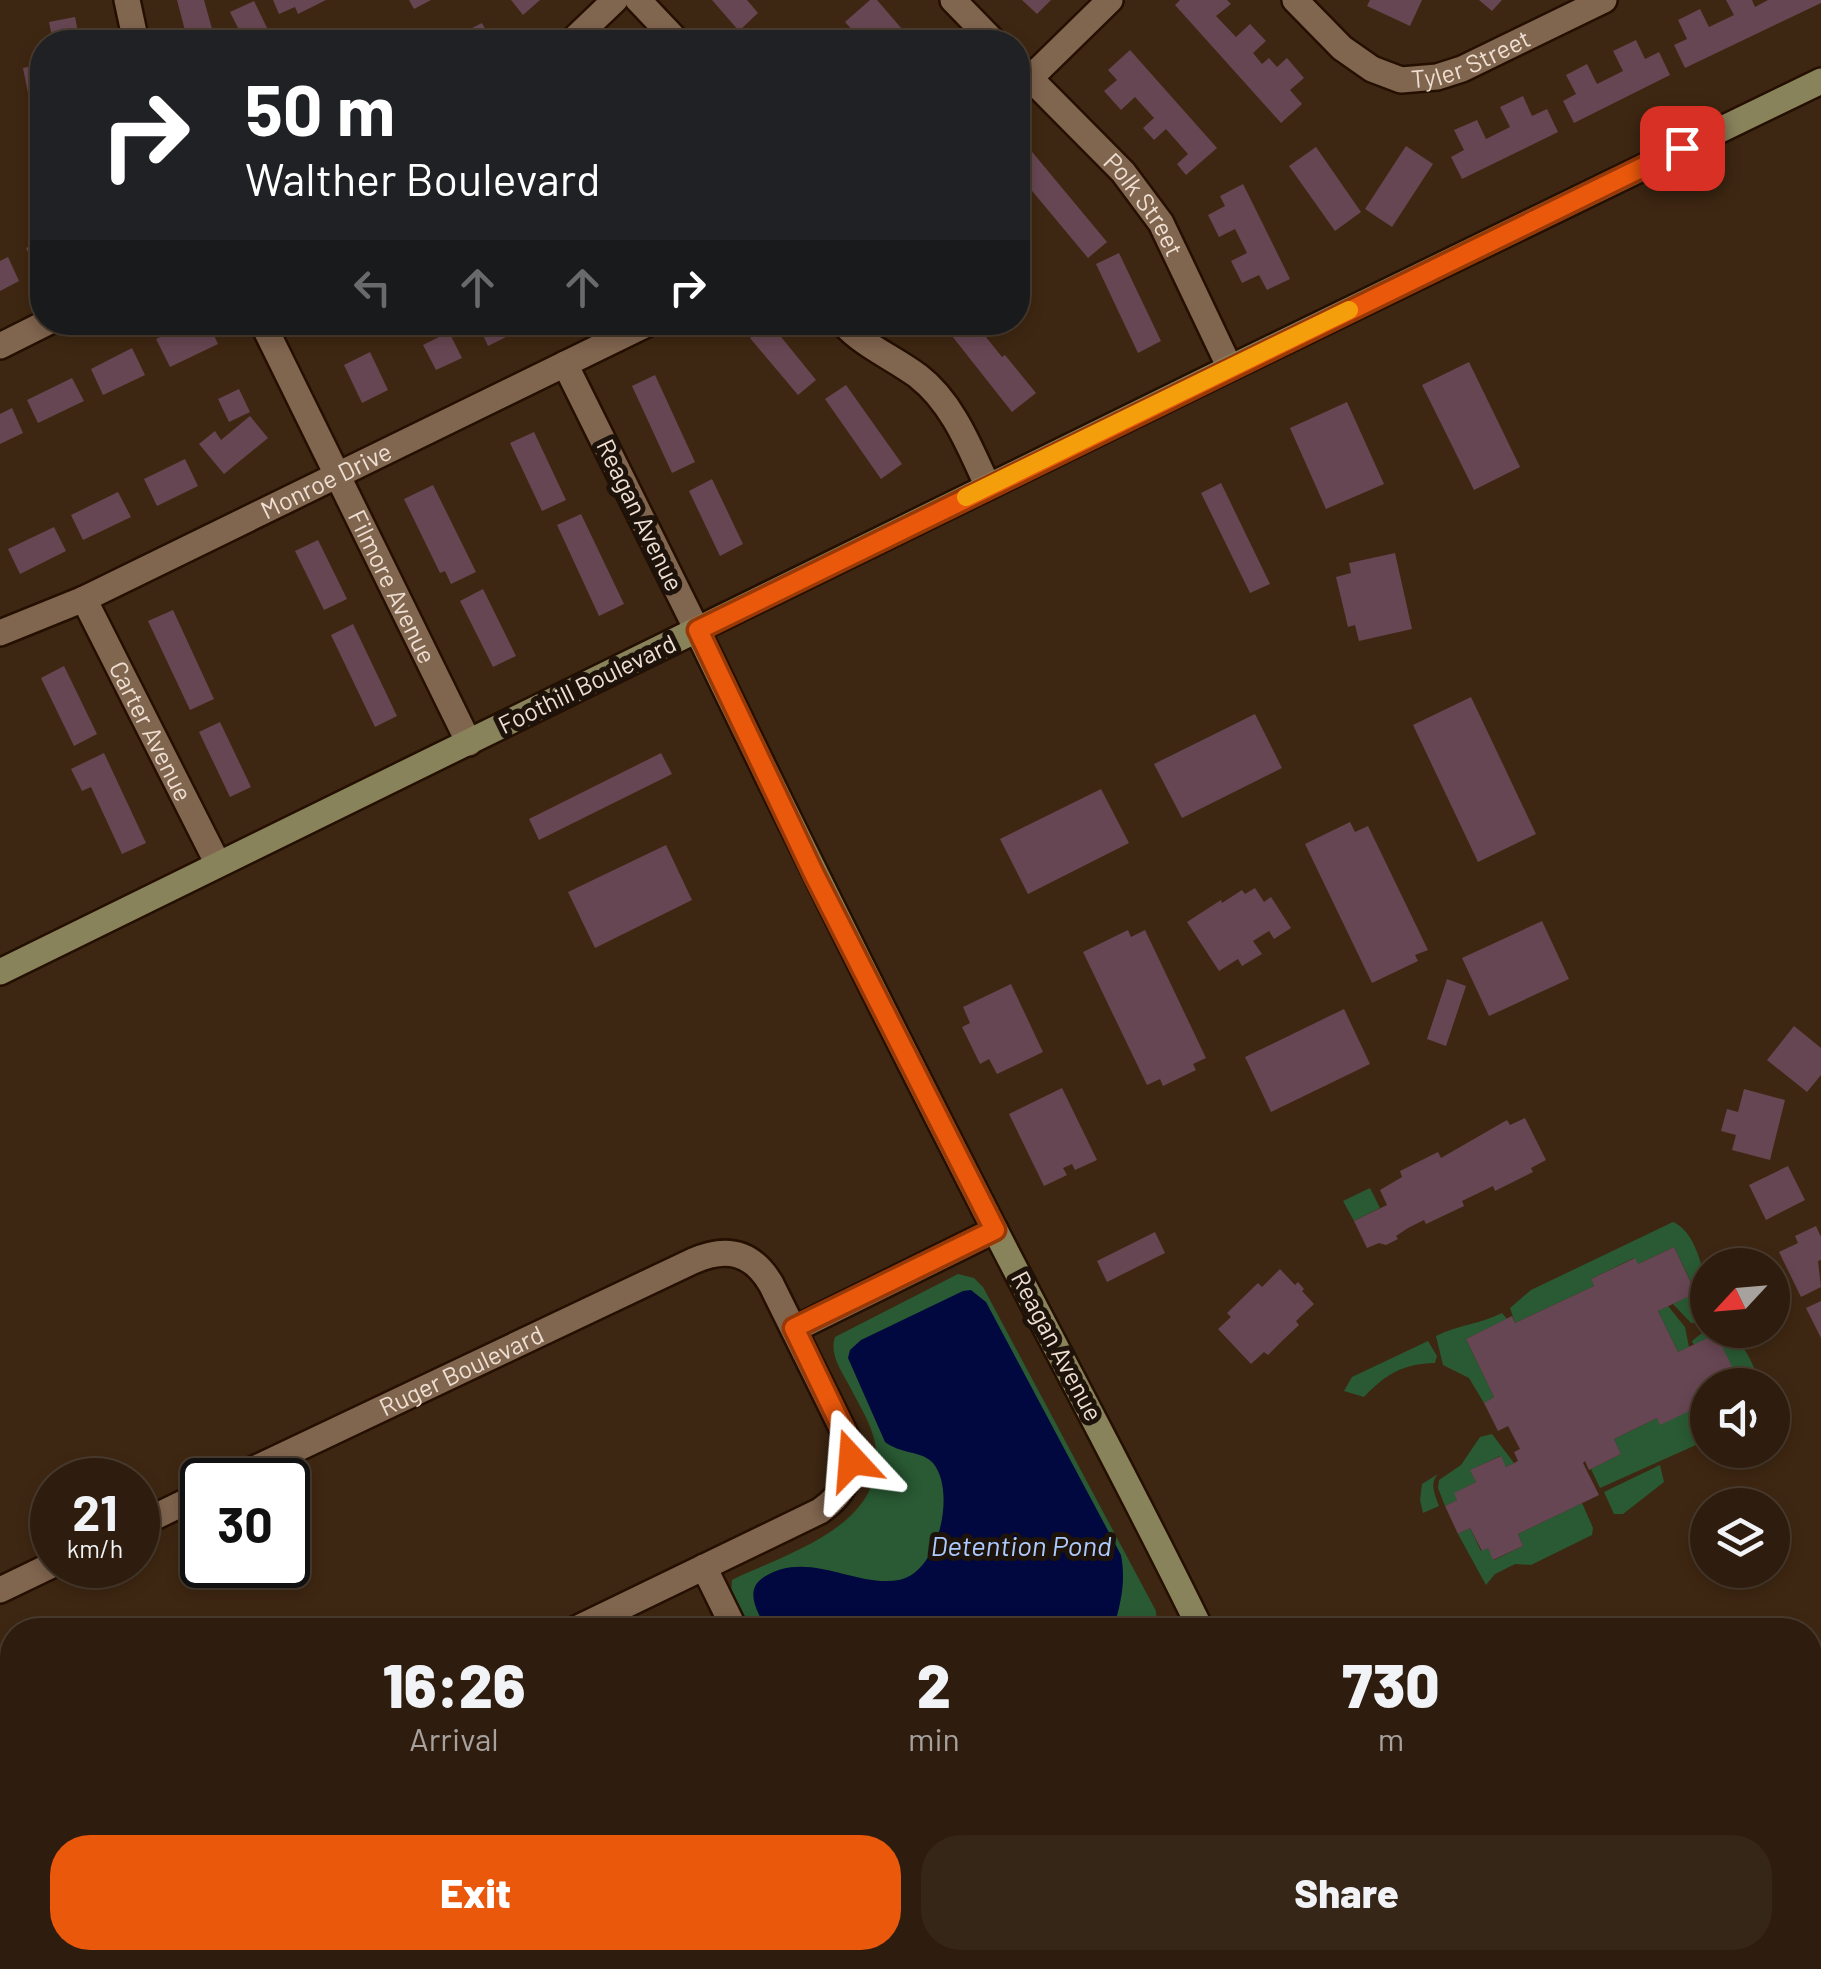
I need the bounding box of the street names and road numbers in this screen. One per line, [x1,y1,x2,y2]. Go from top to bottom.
street label: Tyler Street [1410,22,1535,93]
street label: Polk Street [1098,146,1190,261]
street label: Reagan Avenue [591,434,691,595]
street label: Monroe Drive [255,435,396,524]
street label: Filmore Avenue [343,505,443,668]
street label: Foothill Boulevard [493,627,680,739]
street label: Carter Avenue [104,656,200,806]
street label: Reagan Avenue [1006,1266,1110,1426]
street label: Ruger Boulevard [374,1318,548,1422]

